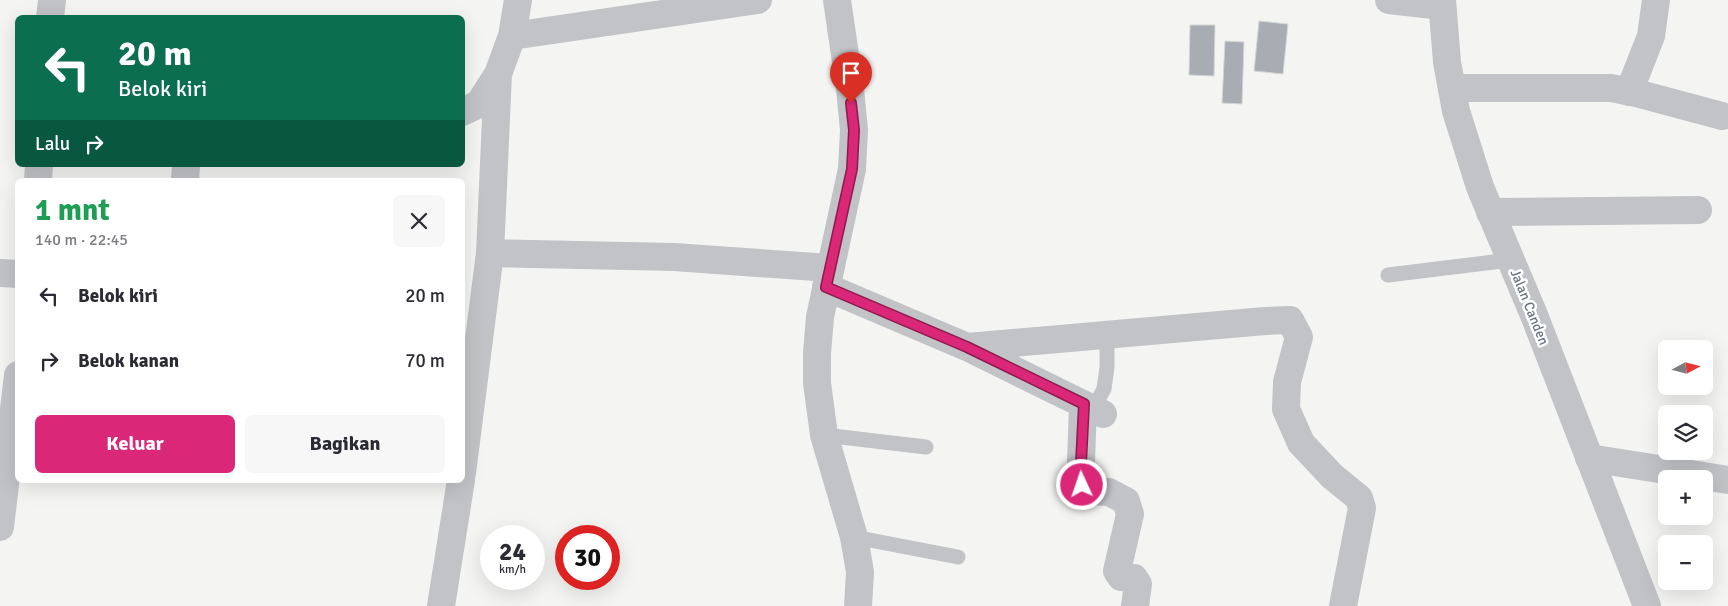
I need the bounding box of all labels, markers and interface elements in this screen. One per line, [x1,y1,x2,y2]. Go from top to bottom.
text: 20 m [118,32,192,75]
icon: left [35,35,100,100]
pin [830,52,872,103]
icon: arrive [837,59,865,87]
text: Belok kiri [118,75,207,102]
icon: right [80,130,108,158]
text: Lalu [35,132,70,156]
text: 1 mnt [35,192,110,229]
button: close [393,195,445,247]
text: 140 m · 22:45 [35,230,128,250]
street label: Jalan Canden [1507,267,1552,348]
icon: left [35,282,63,310]
text: Belok kiri [78,284,158,308]
text: 20 m [405,284,445,308]
north arrow [1658,340,1712,395]
map controls [1658,340,1713,590]
icon: right [35,347,63,375]
text: Belok kanan [78,349,179,373]
text: 70 m [405,349,445,373]
button: layers [1658,405,1713,460]
button: Keluar [35,415,235,473]
button: Bagikan [245,415,445,473]
position arrow [1055,458,1107,510]
button: + [1658,470,1713,525]
speed limit sign: 30 [555,525,620,590]
button: − [1658,535,1713,590]
text: 24 [499,536,526,567]
text: km/h [499,562,526,577]

